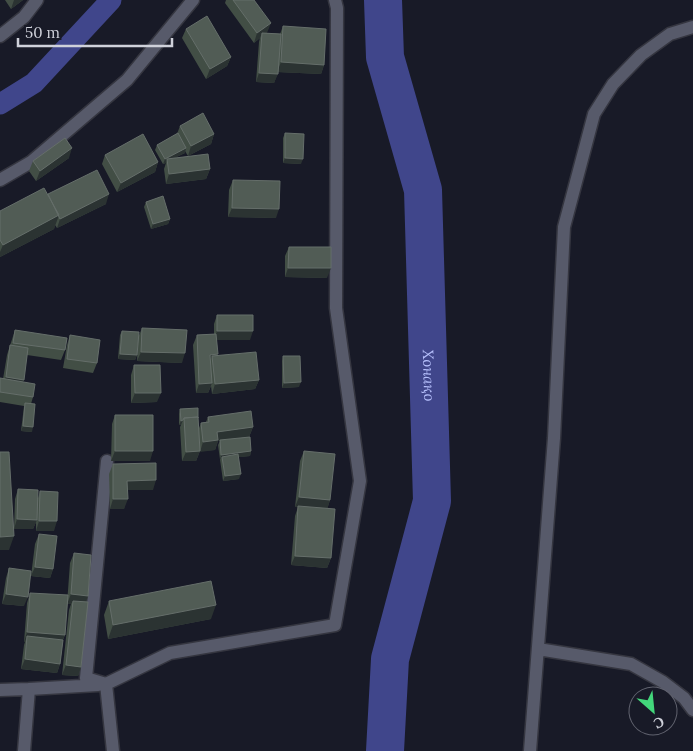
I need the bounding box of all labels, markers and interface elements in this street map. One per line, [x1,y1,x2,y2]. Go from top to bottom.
scale bar [18,15,171,47]
text: 50 m [25,23,60,42]
water label: Хонақо [419,349,439,402]
north arrow [628,686,678,736]
text: С [650,712,667,733]

